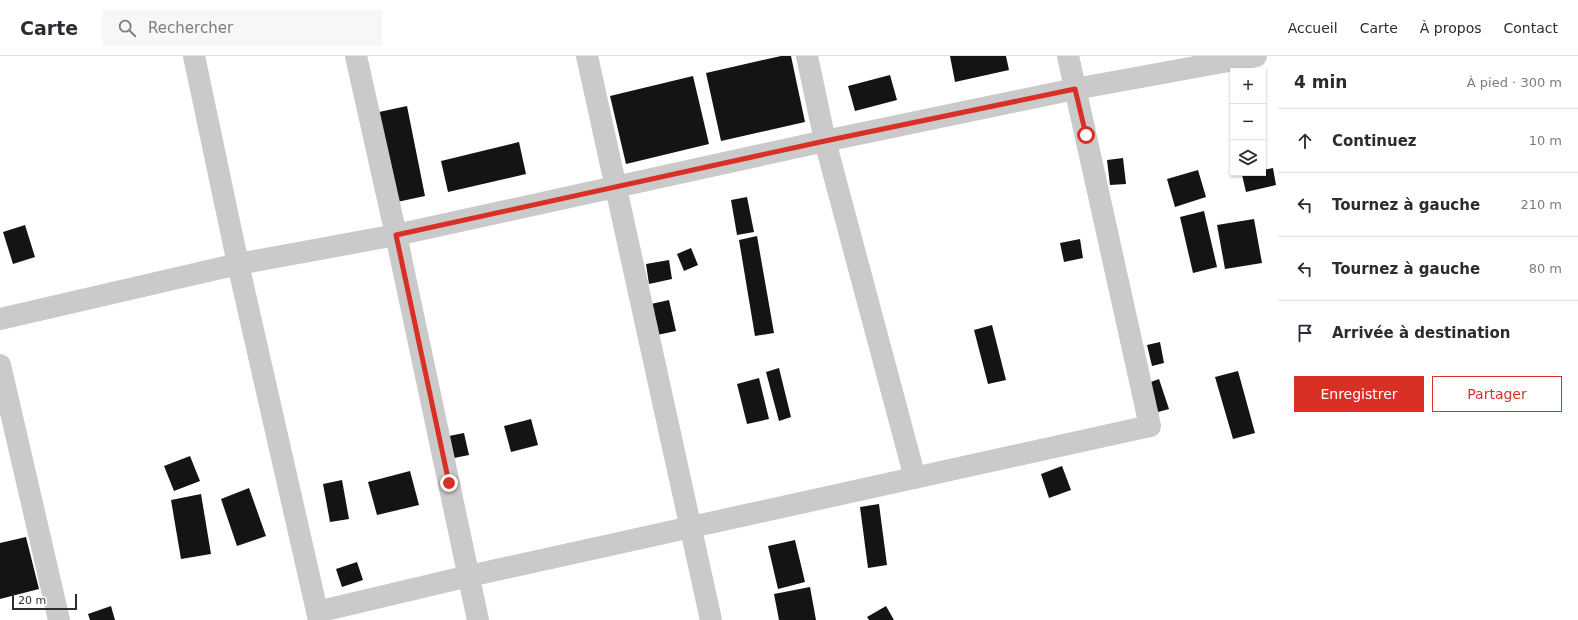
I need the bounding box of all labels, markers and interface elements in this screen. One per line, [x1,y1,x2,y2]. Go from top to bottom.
search box [102,10,382,46]
text: Carte [20,17,78,39]
icon: search [116,17,138,39]
text: Rechercher [148,19,233,37]
text: Accueil [1288,20,1338,36]
text: Carte [1360,20,1398,36]
text: À propos [1420,20,1482,36]
text: Contact [1504,20,1558,36]
map controls [1230,68,1266,176]
button: + [1230,68,1266,104]
text: 4 min [1294,72,1347,92]
text: À pied · 300 m [1467,75,1562,90]
button: − [1230,104,1266,140]
route start [1077,126,1095,144]
icon: ahead [1294,130,1316,152]
text: Continuez [1332,132,1417,150]
text: 10 m [1529,133,1562,148]
button: layers [1230,140,1266,176]
icon: left [1294,194,1316,216]
text: Tournez à gauche [1332,196,1480,214]
text: 210 m [1520,197,1562,212]
icon: left [1294,258,1316,280]
text: Tournez à gauche [1332,260,1480,278]
text: 80 m [1529,261,1562,276]
icon: arrive [1294,322,1316,344]
text: Arrivée à destination [1332,324,1510,342]
button: Enregistrer [1294,376,1424,412]
button: Partager [1432,376,1562,412]
route end [440,474,458,492]
scale bar [12,592,77,611]
text: 20 m [18,594,46,607]

